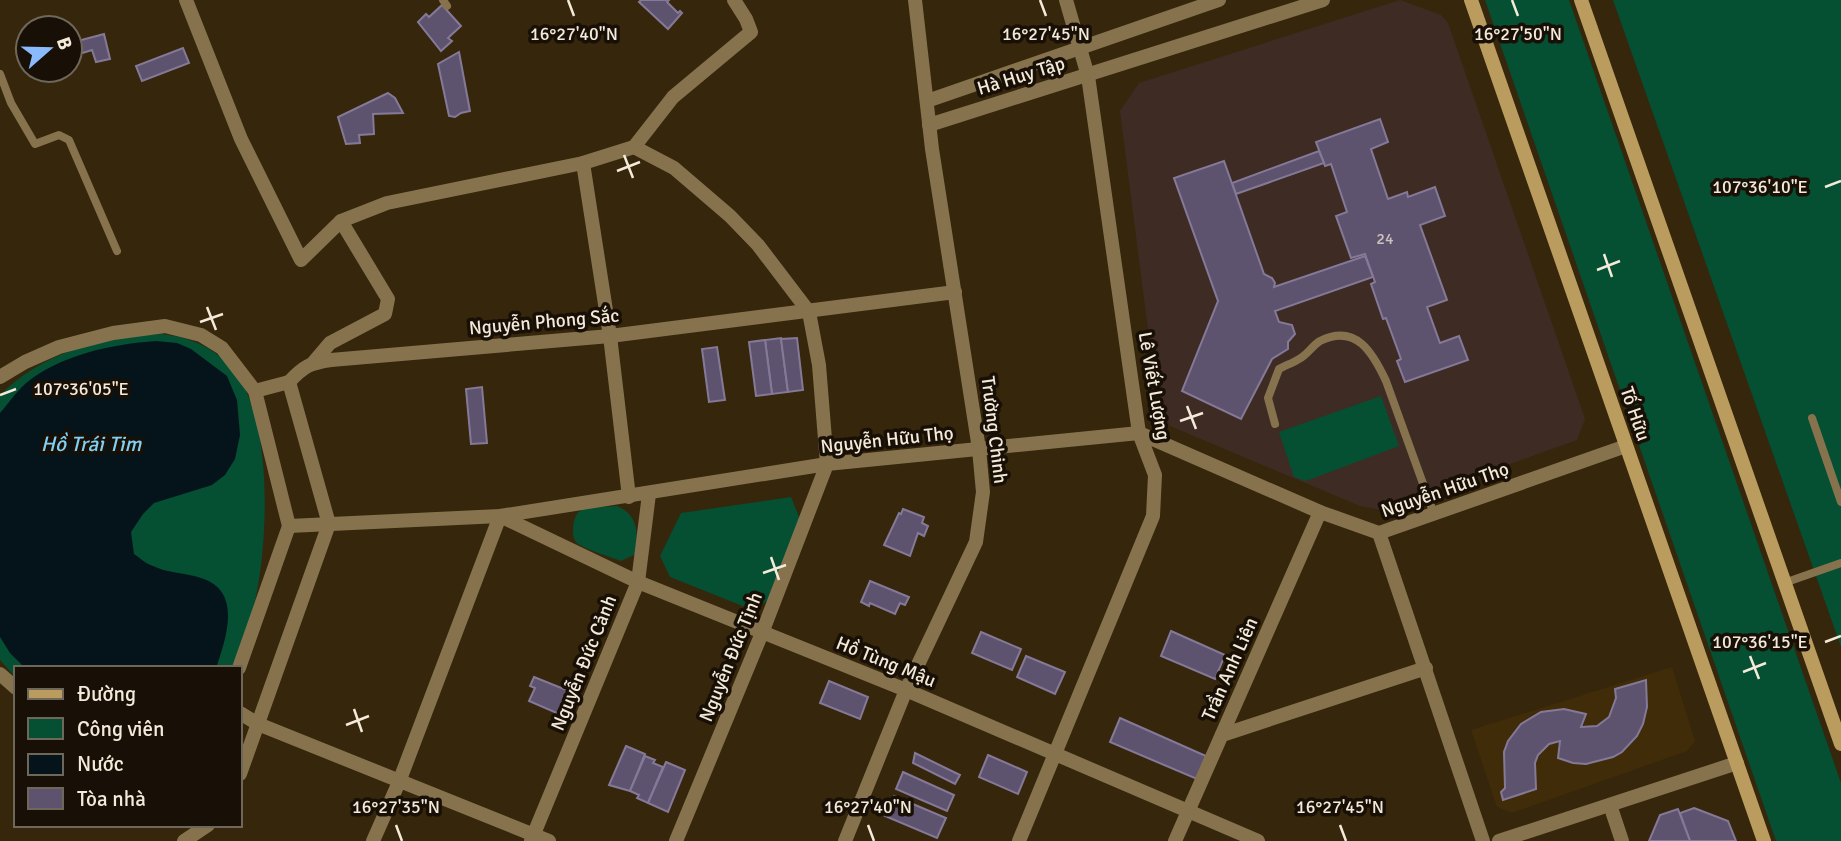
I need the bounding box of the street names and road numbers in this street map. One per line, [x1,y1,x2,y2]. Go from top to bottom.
street label: Hà Huy Tập [974,51,1068,101]
street label: Nguyễn Phong Sắc [468,303,620,341]
street label: Lê Viết Lượng [1133,330,1175,442]
street label: Trường Chinh [976,375,1012,485]
street label: Tố Hữu [1615,384,1655,444]
street label: Nguyễn Hữu Thọ [819,421,955,459]
street label: Nguyễn Hữu Thọ [1378,457,1512,523]
street label: Nguyễn Đức Tịnh [694,589,768,725]
street label: Nguyễn Đức Cảnh [546,592,622,734]
street label: Trần Anh Liên [1197,614,1263,724]
street label: Hồ Tùng Mậu [833,631,939,693]

